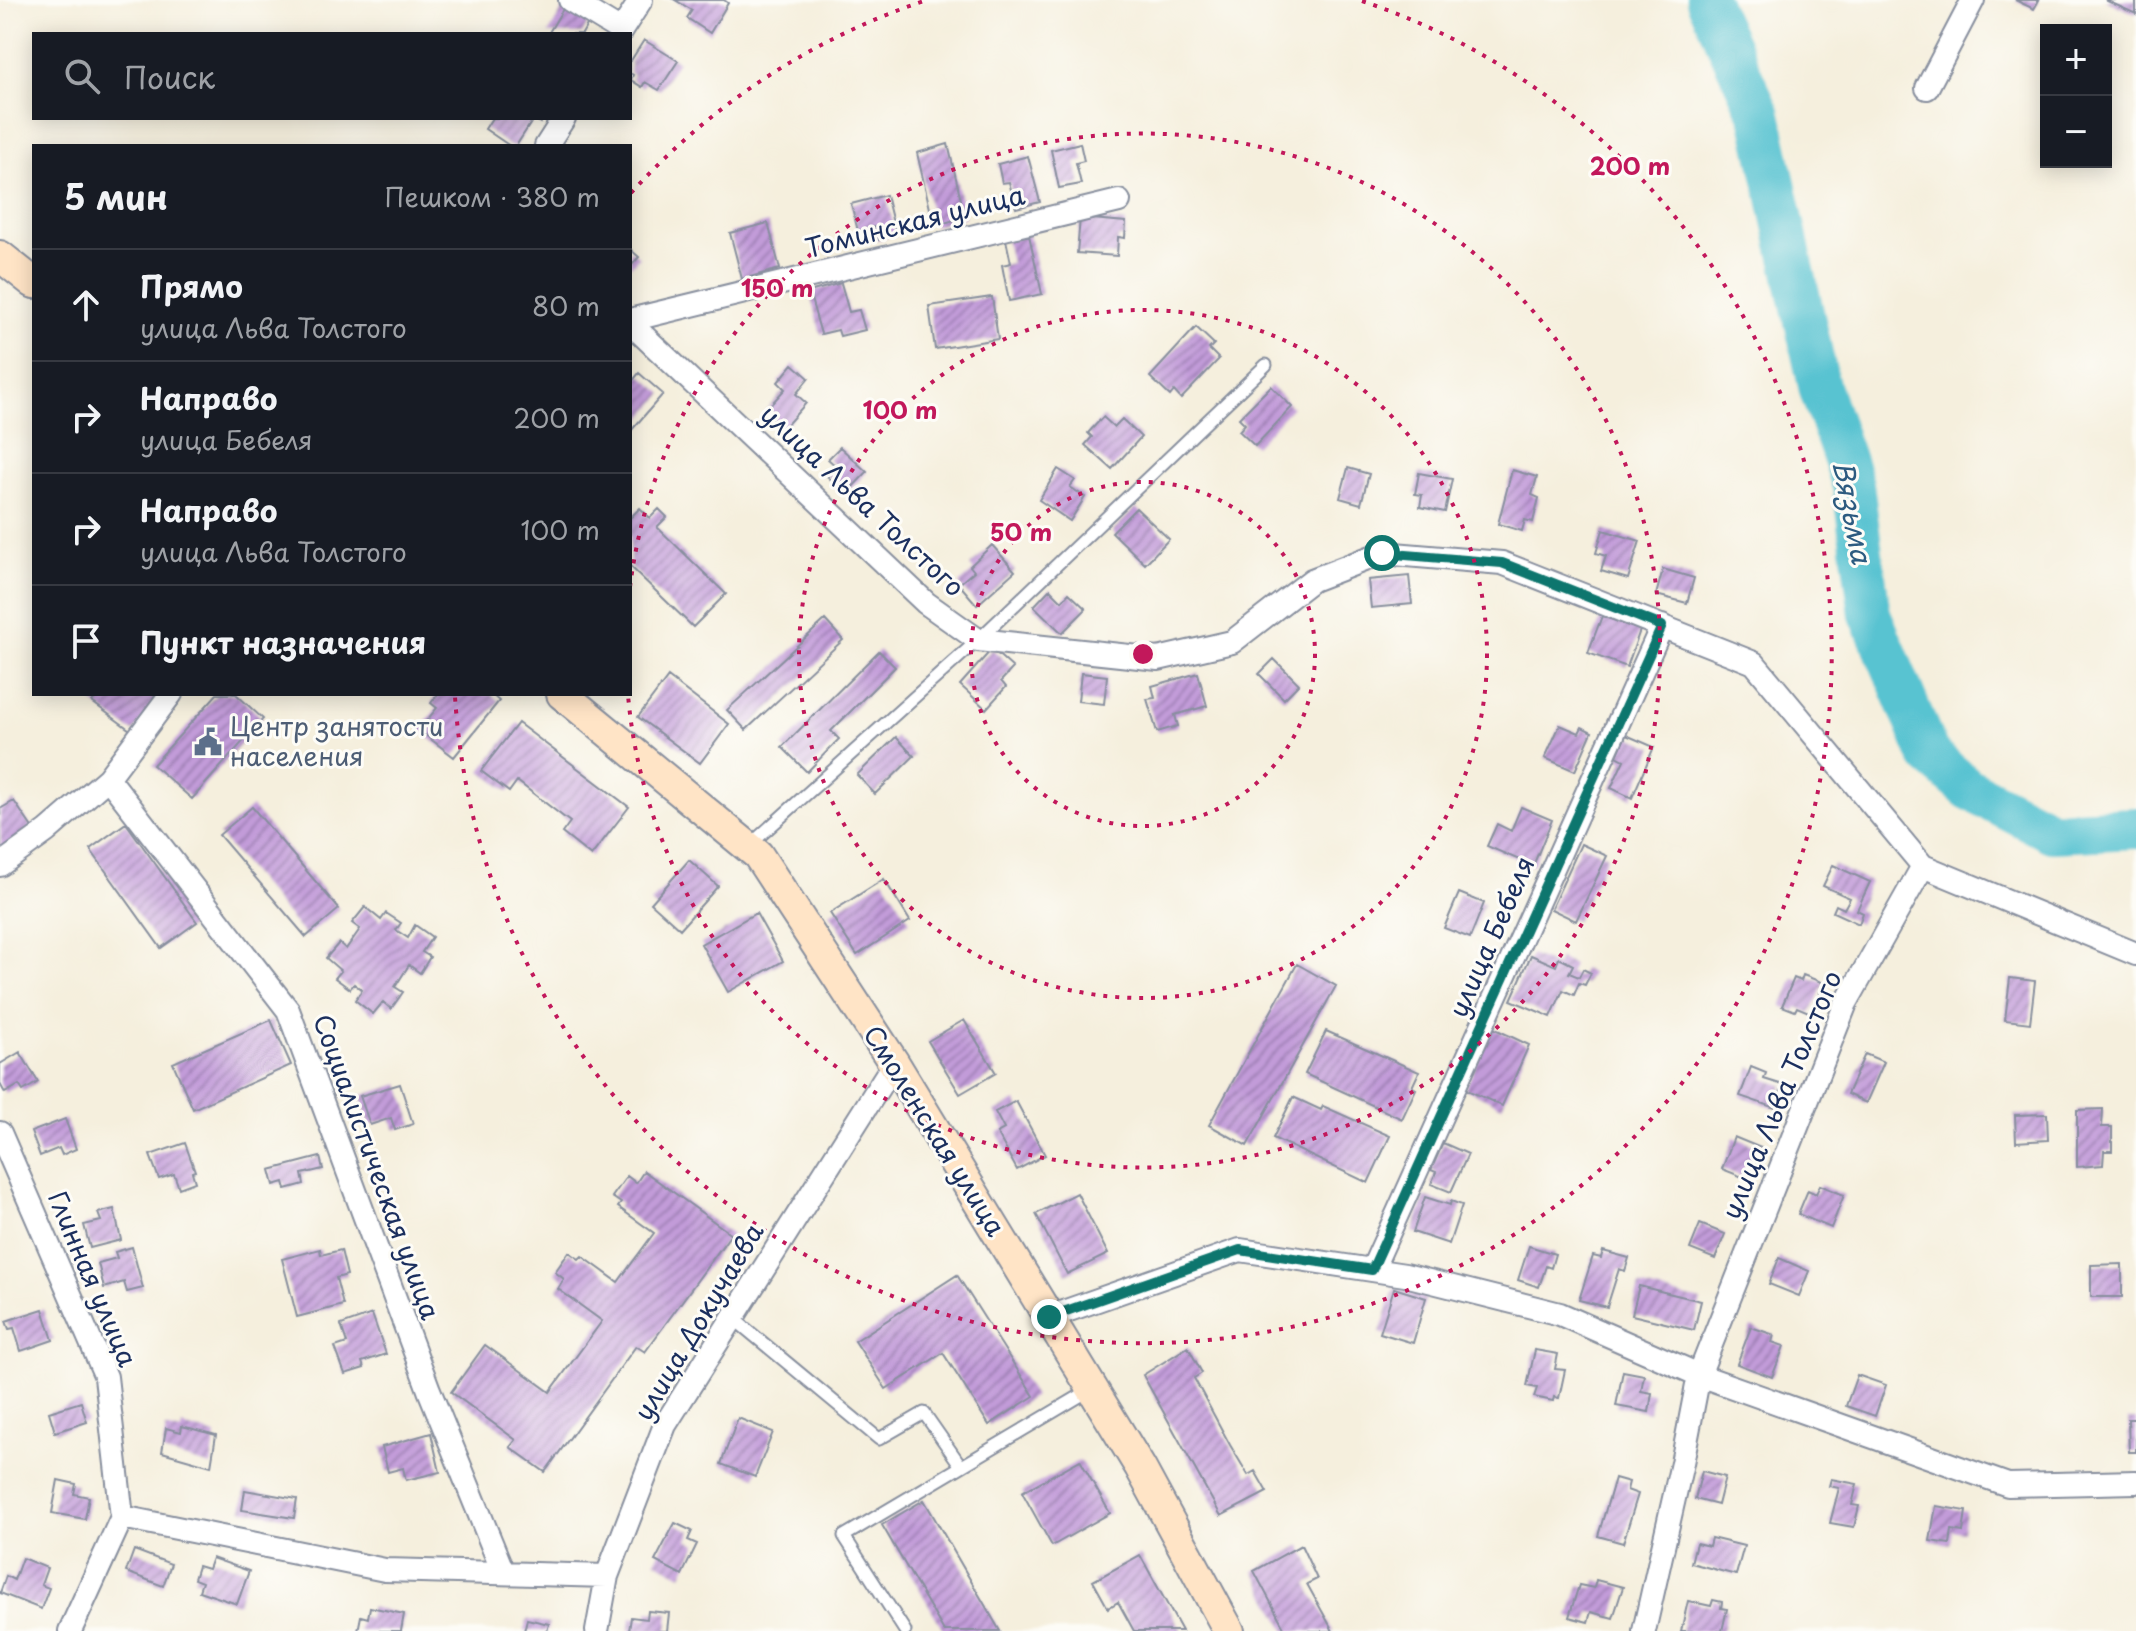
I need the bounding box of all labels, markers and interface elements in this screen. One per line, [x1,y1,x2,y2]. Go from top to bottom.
map controls [2040,24,2112,168]
button: + [2040,24,2112,96]
search box [32,32,632,120]
icon: search [60,54,104,98]
text: Поиск [124,54,215,99]
button: − [2040,96,2112,168]
text: 200 m [1590,147,1670,183]
text: 5 мин [64,170,168,222]
street label: Томинская улица [801,174,1029,267]
text: Пешком · 380 m [384,177,600,216]
text: Прямо [140,263,243,308]
text: 150 m [741,269,813,305]
icon: ahead [64,283,108,327]
text: 80 m [532,286,600,325]
text: улица Льва Толстого [140,308,407,347]
text: Направо [140,375,278,420]
text: 100 m [863,391,937,427]
icon: right [64,395,108,439]
street label: улица Льва Толстого [752,395,974,605]
text: 200 m [513,398,600,437]
text: улица Бебеля [140,420,313,459]
water label: Вязьма [1822,456,1885,568]
text: Направо [140,487,278,532]
icon: right [64,507,108,551]
text: 100 m [520,510,600,549]
text: 50 m [990,513,1052,549]
text: улица Льва Толстого [140,532,407,571]
route start [1364,535,1400,571]
icon: arrive [64,619,108,663]
text: Пункт назначения [140,619,426,664]
centre of rings [1129,640,1157,668]
place label: Центр занятости населения [230,706,444,775]
public building icon: Центр занятости населения [193,727,223,757]
street label: улица Бебеля [1438,850,1544,1023]
street label: улица Льва Толстого [1711,964,1851,1225]
street label: Социалистическая улица [304,1008,451,1325]
street label: Смоленская улица [855,1017,1016,1244]
street label: Глинная улица [39,1185,148,1373]
street label: улица Докучаева [623,1214,773,1427]
route end [1031,1299,1067,1335]

